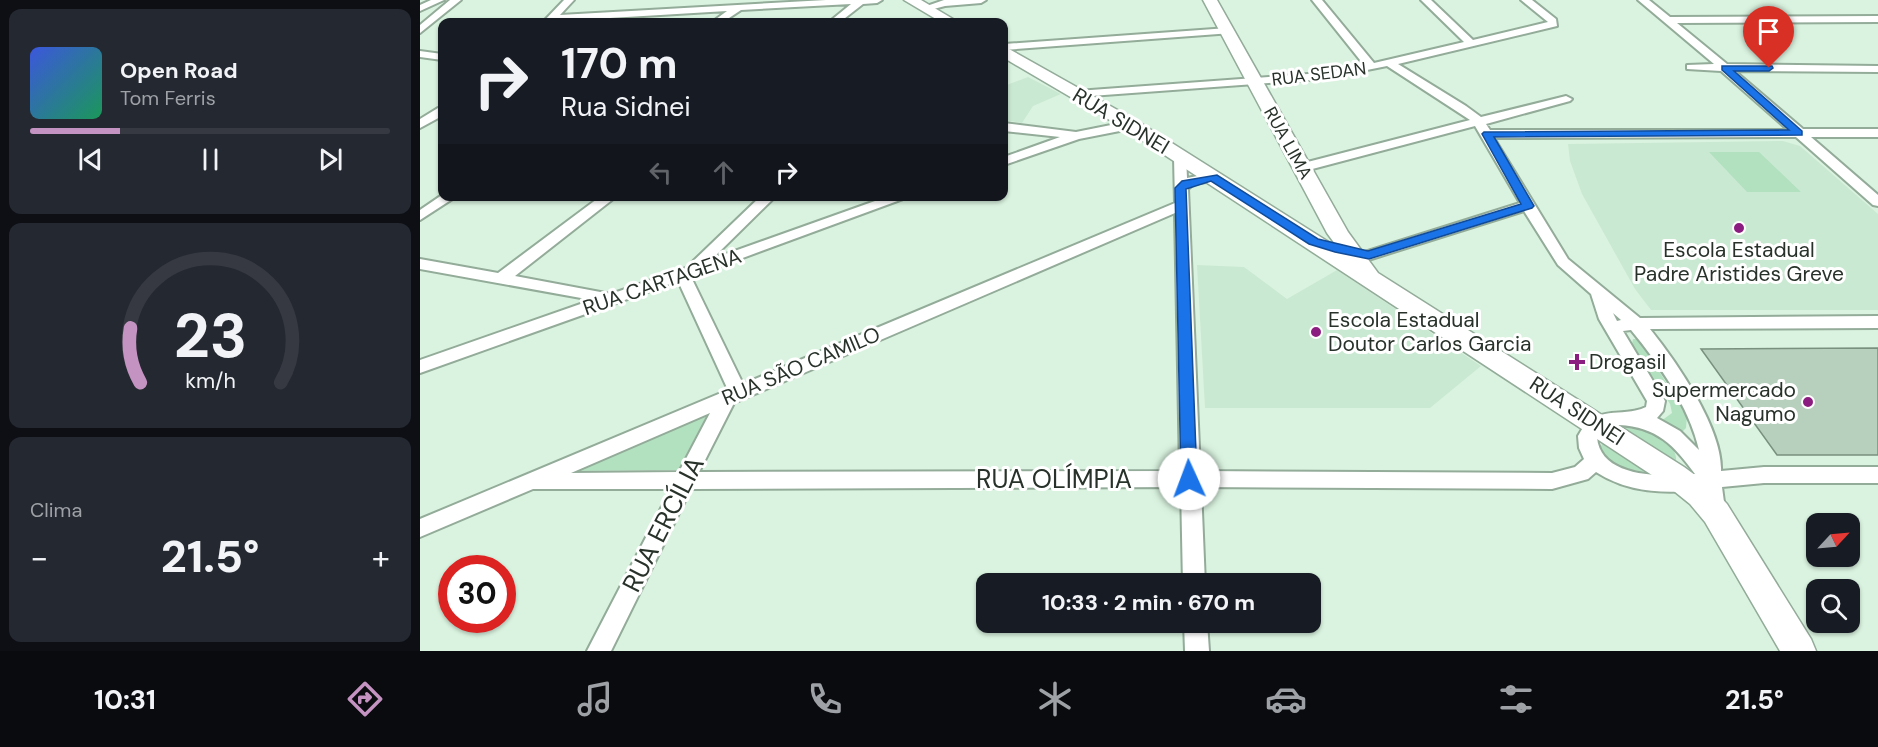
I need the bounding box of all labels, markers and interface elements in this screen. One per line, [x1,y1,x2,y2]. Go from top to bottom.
pin [1743,6,1794,68]
icon: arrive [1752,15,1785,48]
text: 170 m [561,36,678,91]
icon: right [462,42,540,120]
text: Open Road [120,56,238,85]
street label: RUA SEDAN [1270,56,1368,92]
street label: RUA SIDNEI [1068,81,1174,161]
text: Tom Ferris [120,85,216,111]
text: Rua Sidnei [561,89,691,124]
street label: RUA LIMA [1258,102,1318,184]
icon: previous [74,143,107,176]
icon: pause [194,143,227,176]
icon: next [314,143,347,176]
icon: left [644,156,677,189]
icon: ahead [707,156,740,189]
icon: right [770,156,803,189]
marker: Escola Estadual Padre Aristides Greve [1732,221,1746,235]
place label: Escola Estadual Padre Aristides Greve [1634,236,1844,288]
street label: RUA CARTAGENA [579,242,745,322]
text: 23 [173,295,247,376]
place label: Escola Estadual Doutor Carlos Garcia [1328,306,1531,358]
street label: RUA SÃO CAMILO [718,320,884,412]
marker: Escola Estadual Doutor Carlos Garcia [1309,325,1323,339]
place label: Drogasil [1589,348,1666,376]
marker: Drogasil [1570,355,1584,369]
text: km/h [185,367,235,395]
street label: RUA SIDNEI [1524,370,1630,452]
place label: Supermercado Nagumo [1652,376,1796,428]
marker: Supermercado Nagumo [1801,395,1815,409]
position arrow [1157,447,1221,511]
street label: RUA ERCÍLIA [614,450,712,598]
street label: RUA OLÍMPIA [976,462,1132,496]
text: Clima [30,497,82,523]
north arrow [1806,513,1860,567]
map controls [1806,513,1860,633]
text: 21.5° [161,527,259,586]
text: − [30,536,48,579]
text: + [372,536,390,579]
speed limit sign: 30 [438,555,516,633]
button: search [1806,579,1860,633]
text: 10:33 · 2 min · 670 m [1042,588,1255,617]
icon: directions [344,678,386,720]
icon: music [574,678,616,720]
icon: phone [804,678,846,720]
icon: climate [1034,678,1076,720]
icon: car [1265,678,1307,720]
icon: filters [1495,678,1537,720]
text: 10:31 [94,682,156,717]
text: 21.5° [1725,682,1784,717]

